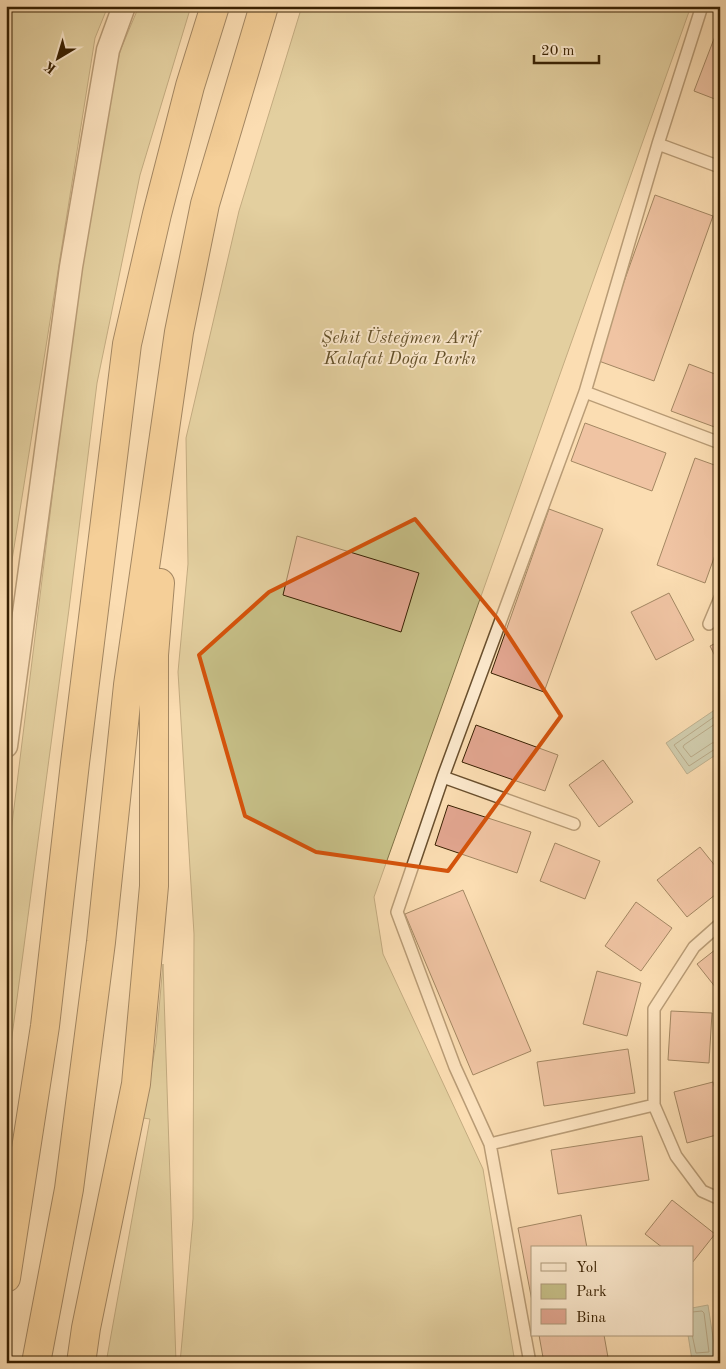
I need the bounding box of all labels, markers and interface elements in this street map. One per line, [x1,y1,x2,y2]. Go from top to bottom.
north arrow [32,32,82,82]
scale bar [534,32,598,64]
text: 20 m [541,44,575,59]
text: K [42,58,59,76]
park label: Şehit Üsteğmen Arif Kalafat Doğa Parkı [321,327,482,368]
legend [531,1246,694,1336]
text: Yol [576,1261,597,1276]
text: Park [576,1285,607,1300]
text: Bina [576,1311,607,1326]

